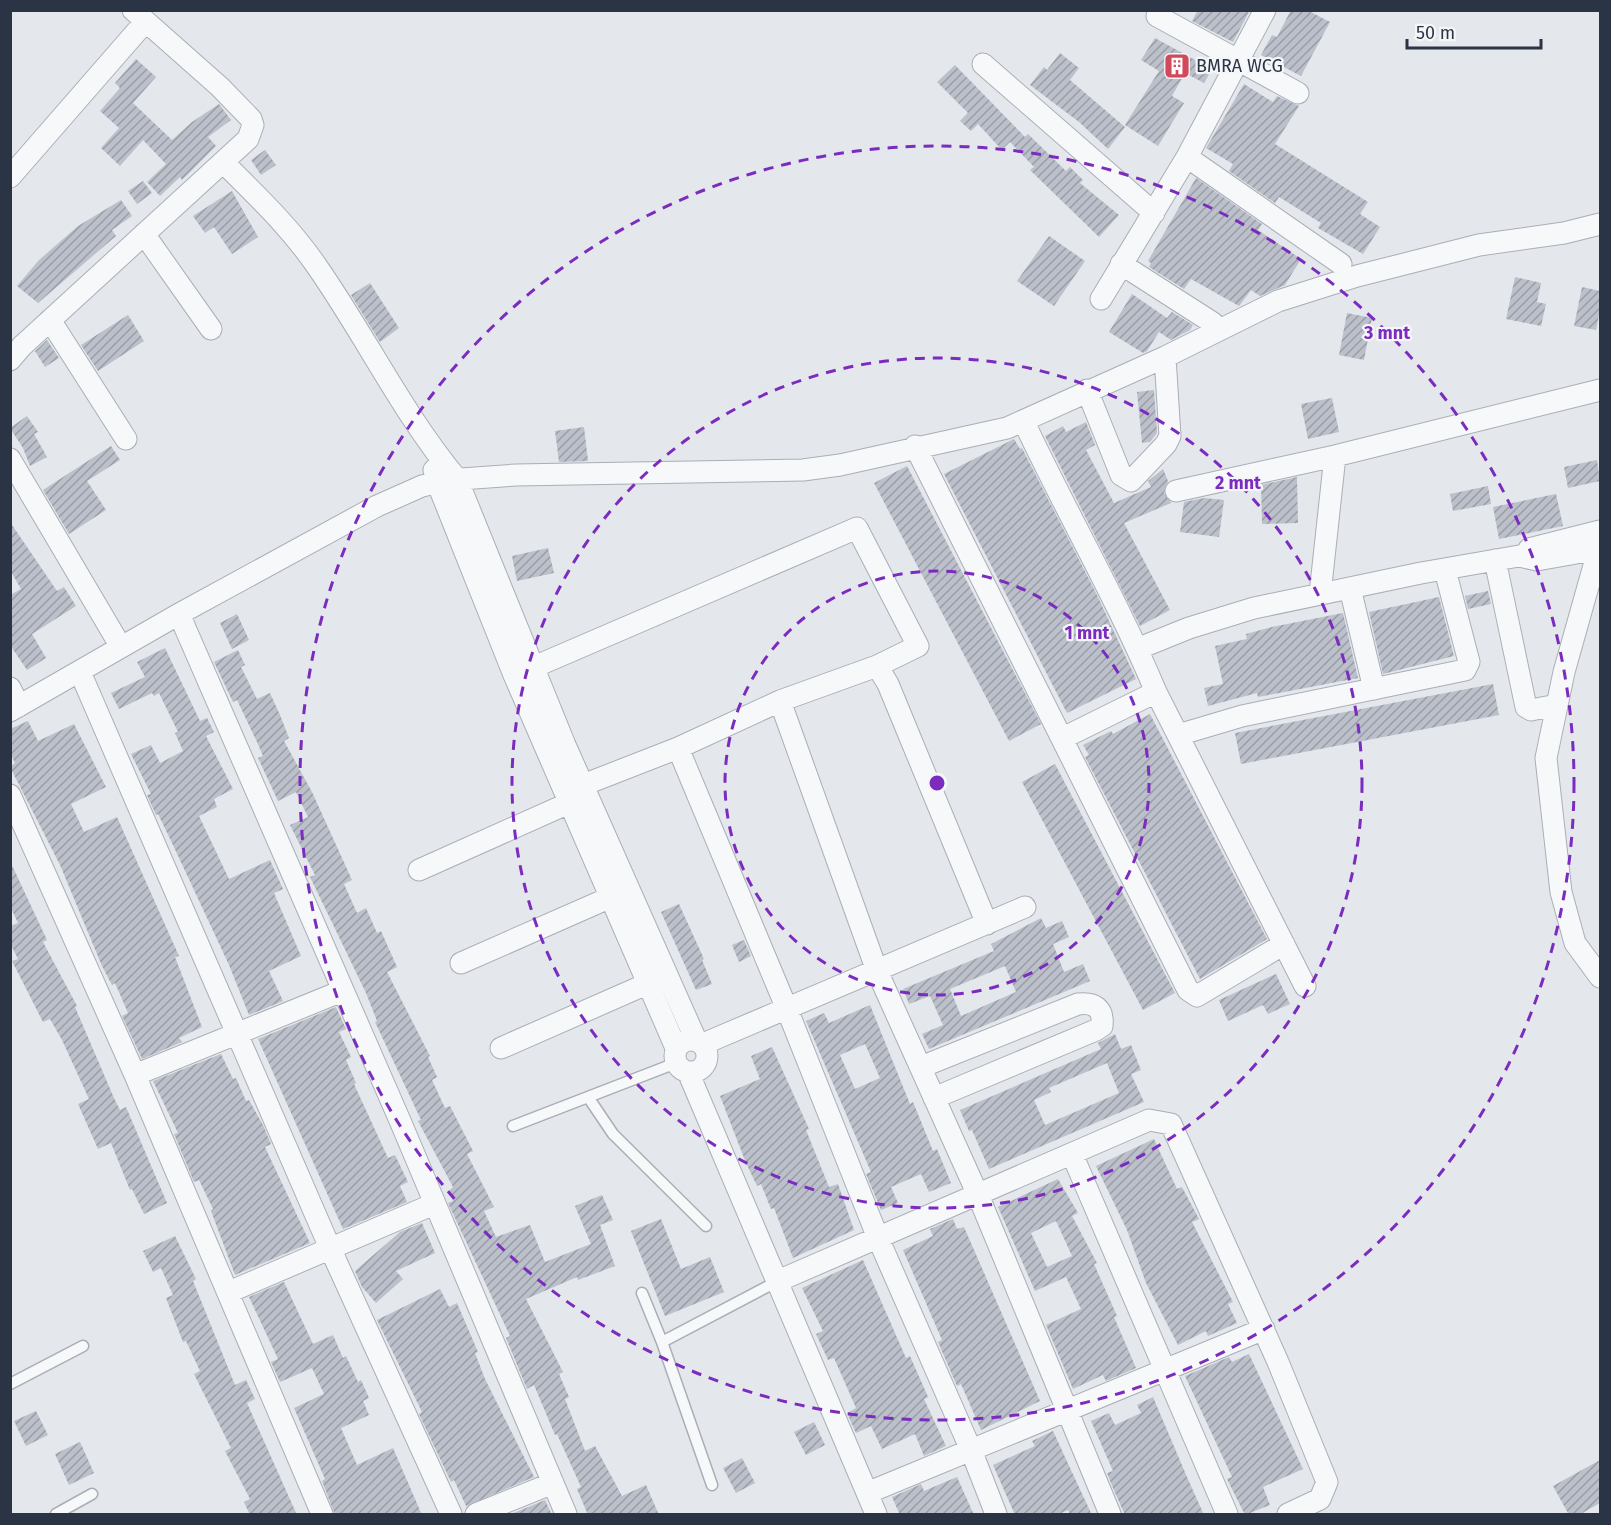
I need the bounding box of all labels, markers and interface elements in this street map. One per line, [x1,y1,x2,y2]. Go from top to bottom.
scale bar [1407,12,1540,50]
text: 50 m [1416,22,1455,44]
building icon: BMRA WCG [1162,51,1192,81]
place label: BMRA WCG [1196,55,1283,77]
text: 3 mnt [1363,322,1411,344]
text: 2 mnt [1215,472,1262,494]
text: 1 mnt [1064,622,1111,644]
centre of rings [927,773,947,793]

